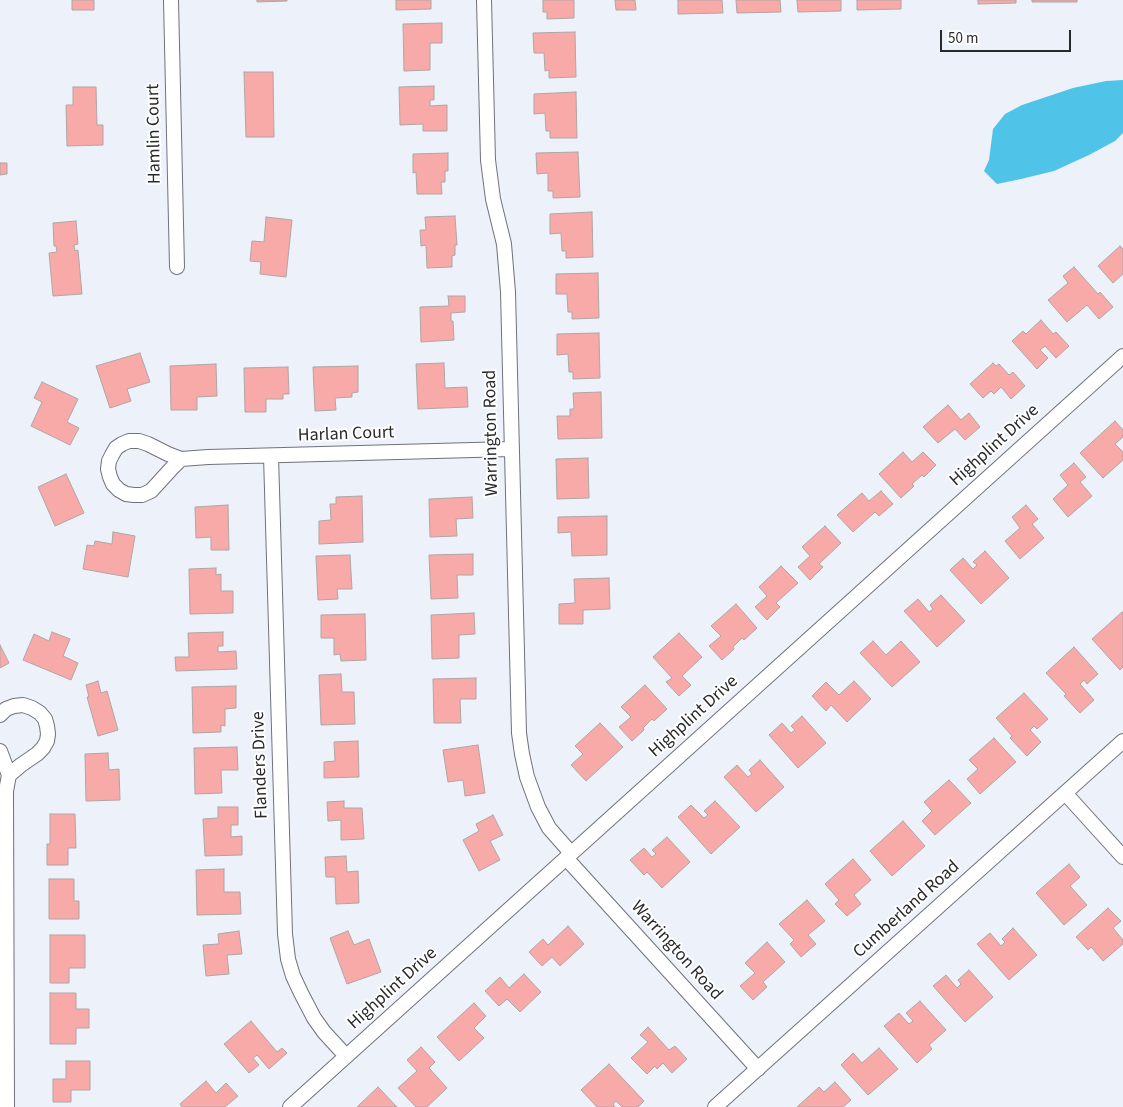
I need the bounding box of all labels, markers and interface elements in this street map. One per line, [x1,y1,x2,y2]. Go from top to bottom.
scale bar [943,20,1074,52]
text: 50 m [948,28,978,49]
street label: Hamlin Court [143,84,167,184]
street label: Warrington Road [480,370,504,496]
street label: Highplint Drive [946,400,1044,492]
street label: Harlan Court [297,423,395,447]
street label: Highplint Drive [645,671,743,763]
street label: Flanders Drive [248,711,274,819]
street label: Cumberland Road [849,857,965,963]
street label: Warrington Road [626,897,726,1005]
street label: Highplint Drive [344,943,442,1035]

